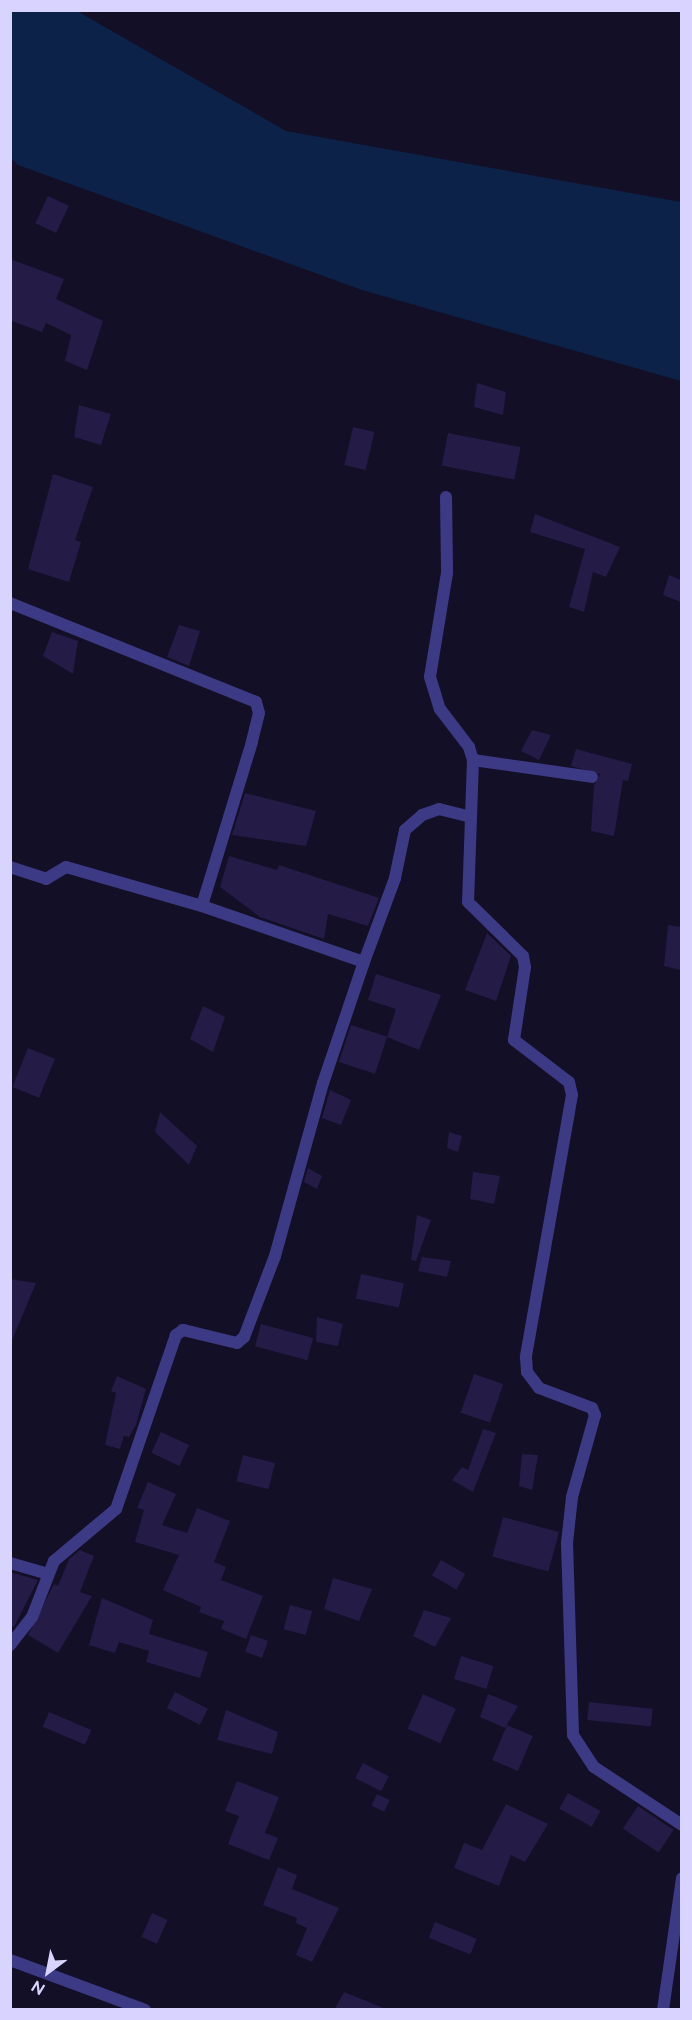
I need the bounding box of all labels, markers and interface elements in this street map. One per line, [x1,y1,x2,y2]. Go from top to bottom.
north arrow [18,1942,78,2002]
text: N [28,1976,48,1999]

